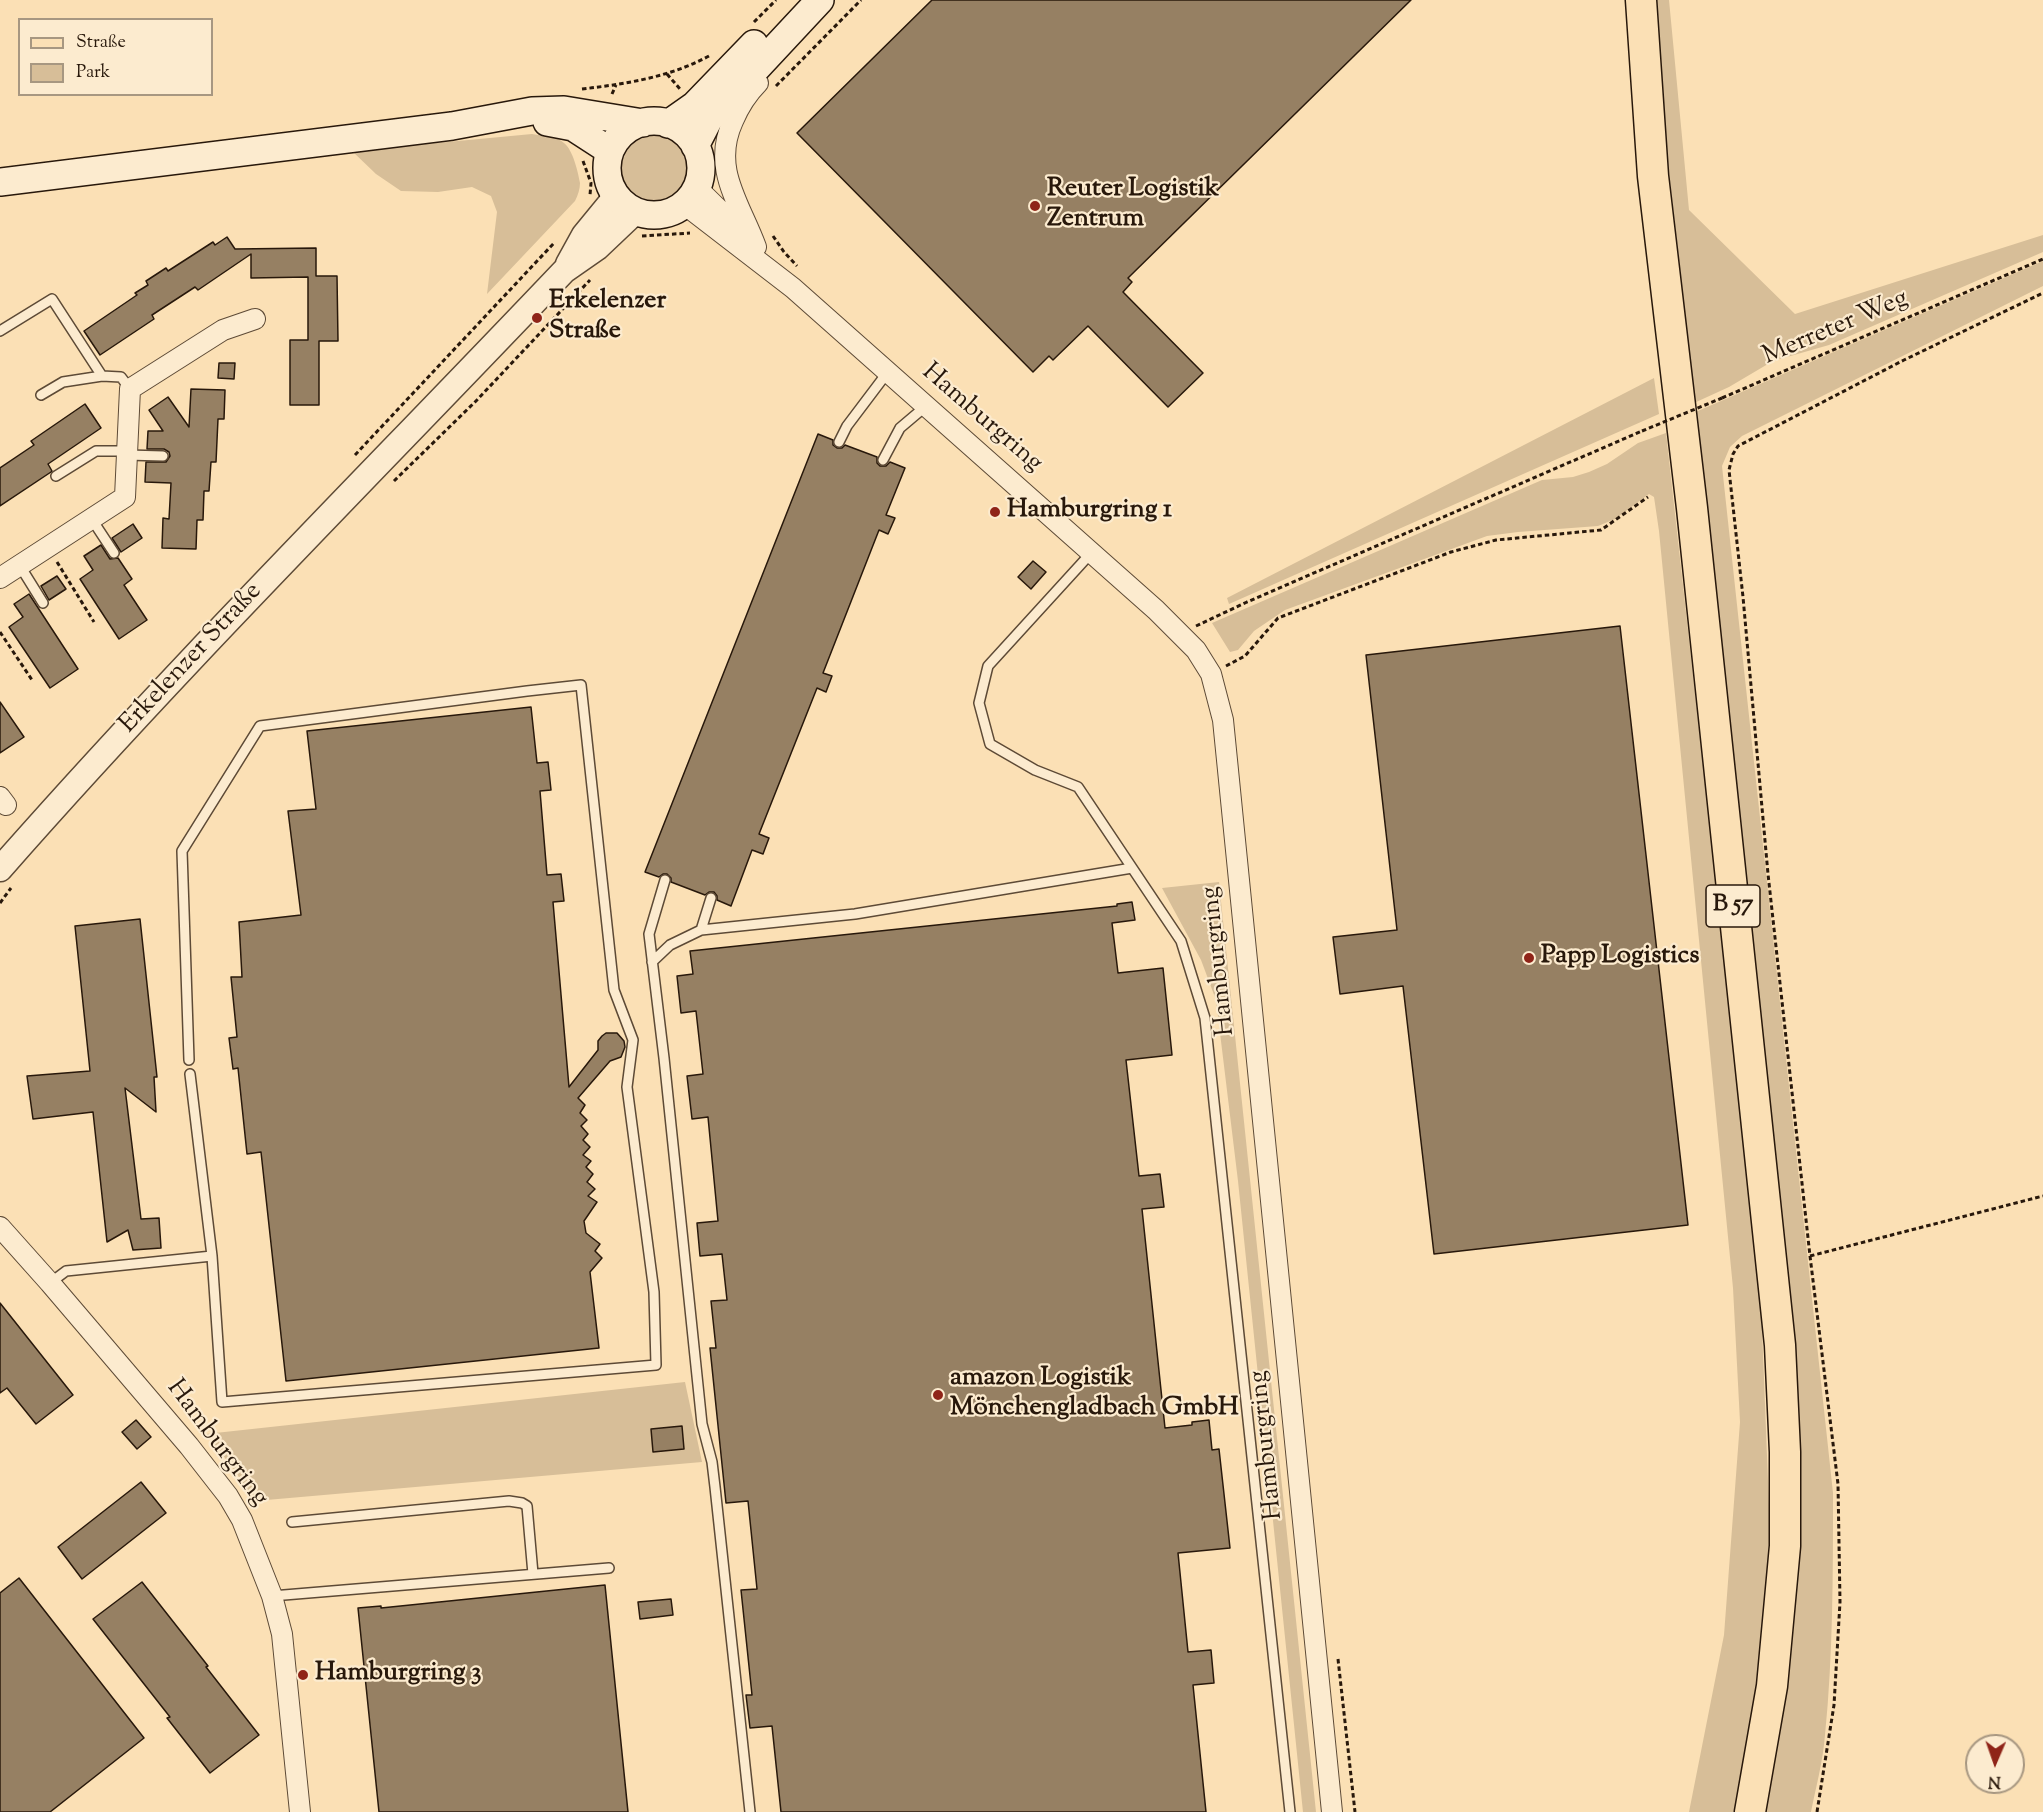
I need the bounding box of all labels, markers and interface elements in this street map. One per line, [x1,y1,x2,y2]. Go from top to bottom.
legend [18,18,213,96]
text: Straße [76,30,126,56]
text: Park [76,60,110,86]
place label: Reuter Logistik Zentrum [1047,175,1219,236]
marker: Reuter Logistik Zentrum [1028,199,1042,213]
street label: Merreter Weg [1759,284,1913,374]
place label: Erkelenzer Straße [549,287,666,348]
marker: Erkelenzer Straße [530,311,544,325]
street label: Hamburgring [914,358,1048,480]
place label: Hamburgring 1 [1007,496,1172,528]
marker: Hamburgring 1 [988,505,1002,519]
street label: Erkelenzer Straße [114,577,270,741]
street label: Hamburgring [1197,885,1243,1037]
road number: B 57 [1706,885,1760,927]
place label: Papp Logistics [1541,942,1699,974]
marker: Papp Logistics [1522,951,1536,965]
place label: amazon Logistik Mönchengladbach GmbH [950,1364,1239,1426]
street label: Hamburgring [1245,1369,1291,1521]
street label: Hamburgring [158,1375,274,1513]
marker: amazon Logistik Mönchengladbach GmbH [931,1388,945,1402]
place label: Hamburgring 3 [315,1659,481,1691]
marker: Hamburgring 3 [296,1668,310,1682]
north arrow [1965,1734,2025,1794]
text: N [1988,1769,2001,1792]

